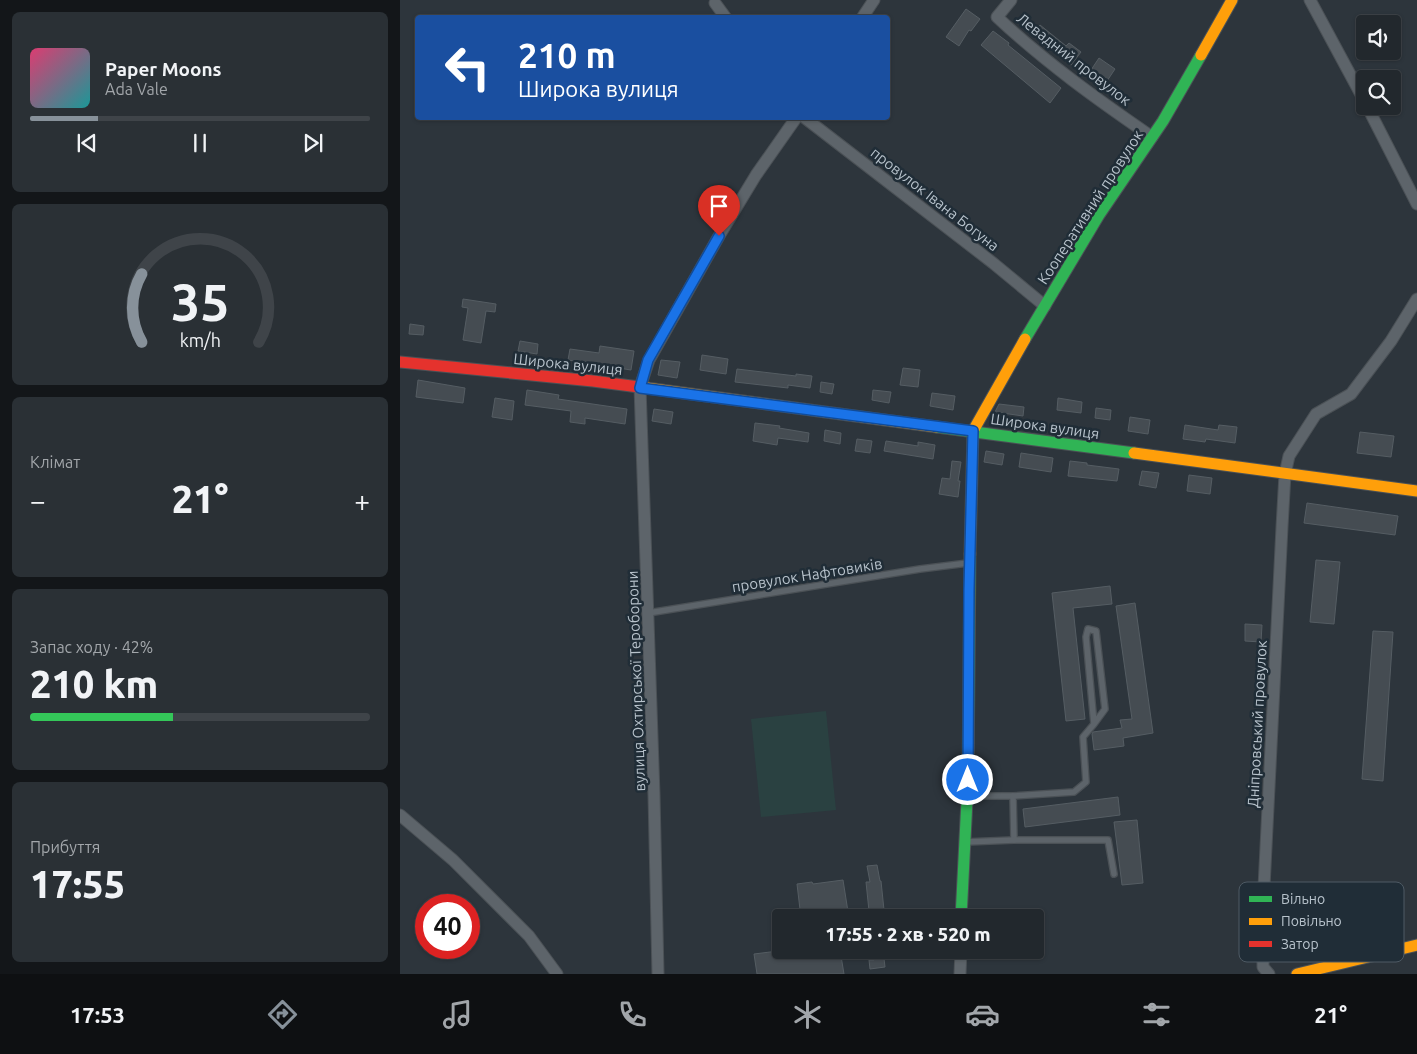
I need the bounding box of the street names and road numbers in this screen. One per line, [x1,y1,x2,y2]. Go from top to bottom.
street label: Левадний провулок [1014,9,1135,109]
street label: Кооперативний провулок [1034,127,1146,287]
street label: провулок Івана Богуна [868,144,1002,254]
street label: Широка вулиця [513,350,623,378]
street label: Широка вулиця [990,410,1100,442]
street label: провулок Нафтовиків [731,555,883,595]
street label: вулиця Охтирської Тероборони [624,570,648,792]
street label: Дніпровський провулок [1244,640,1270,808]

